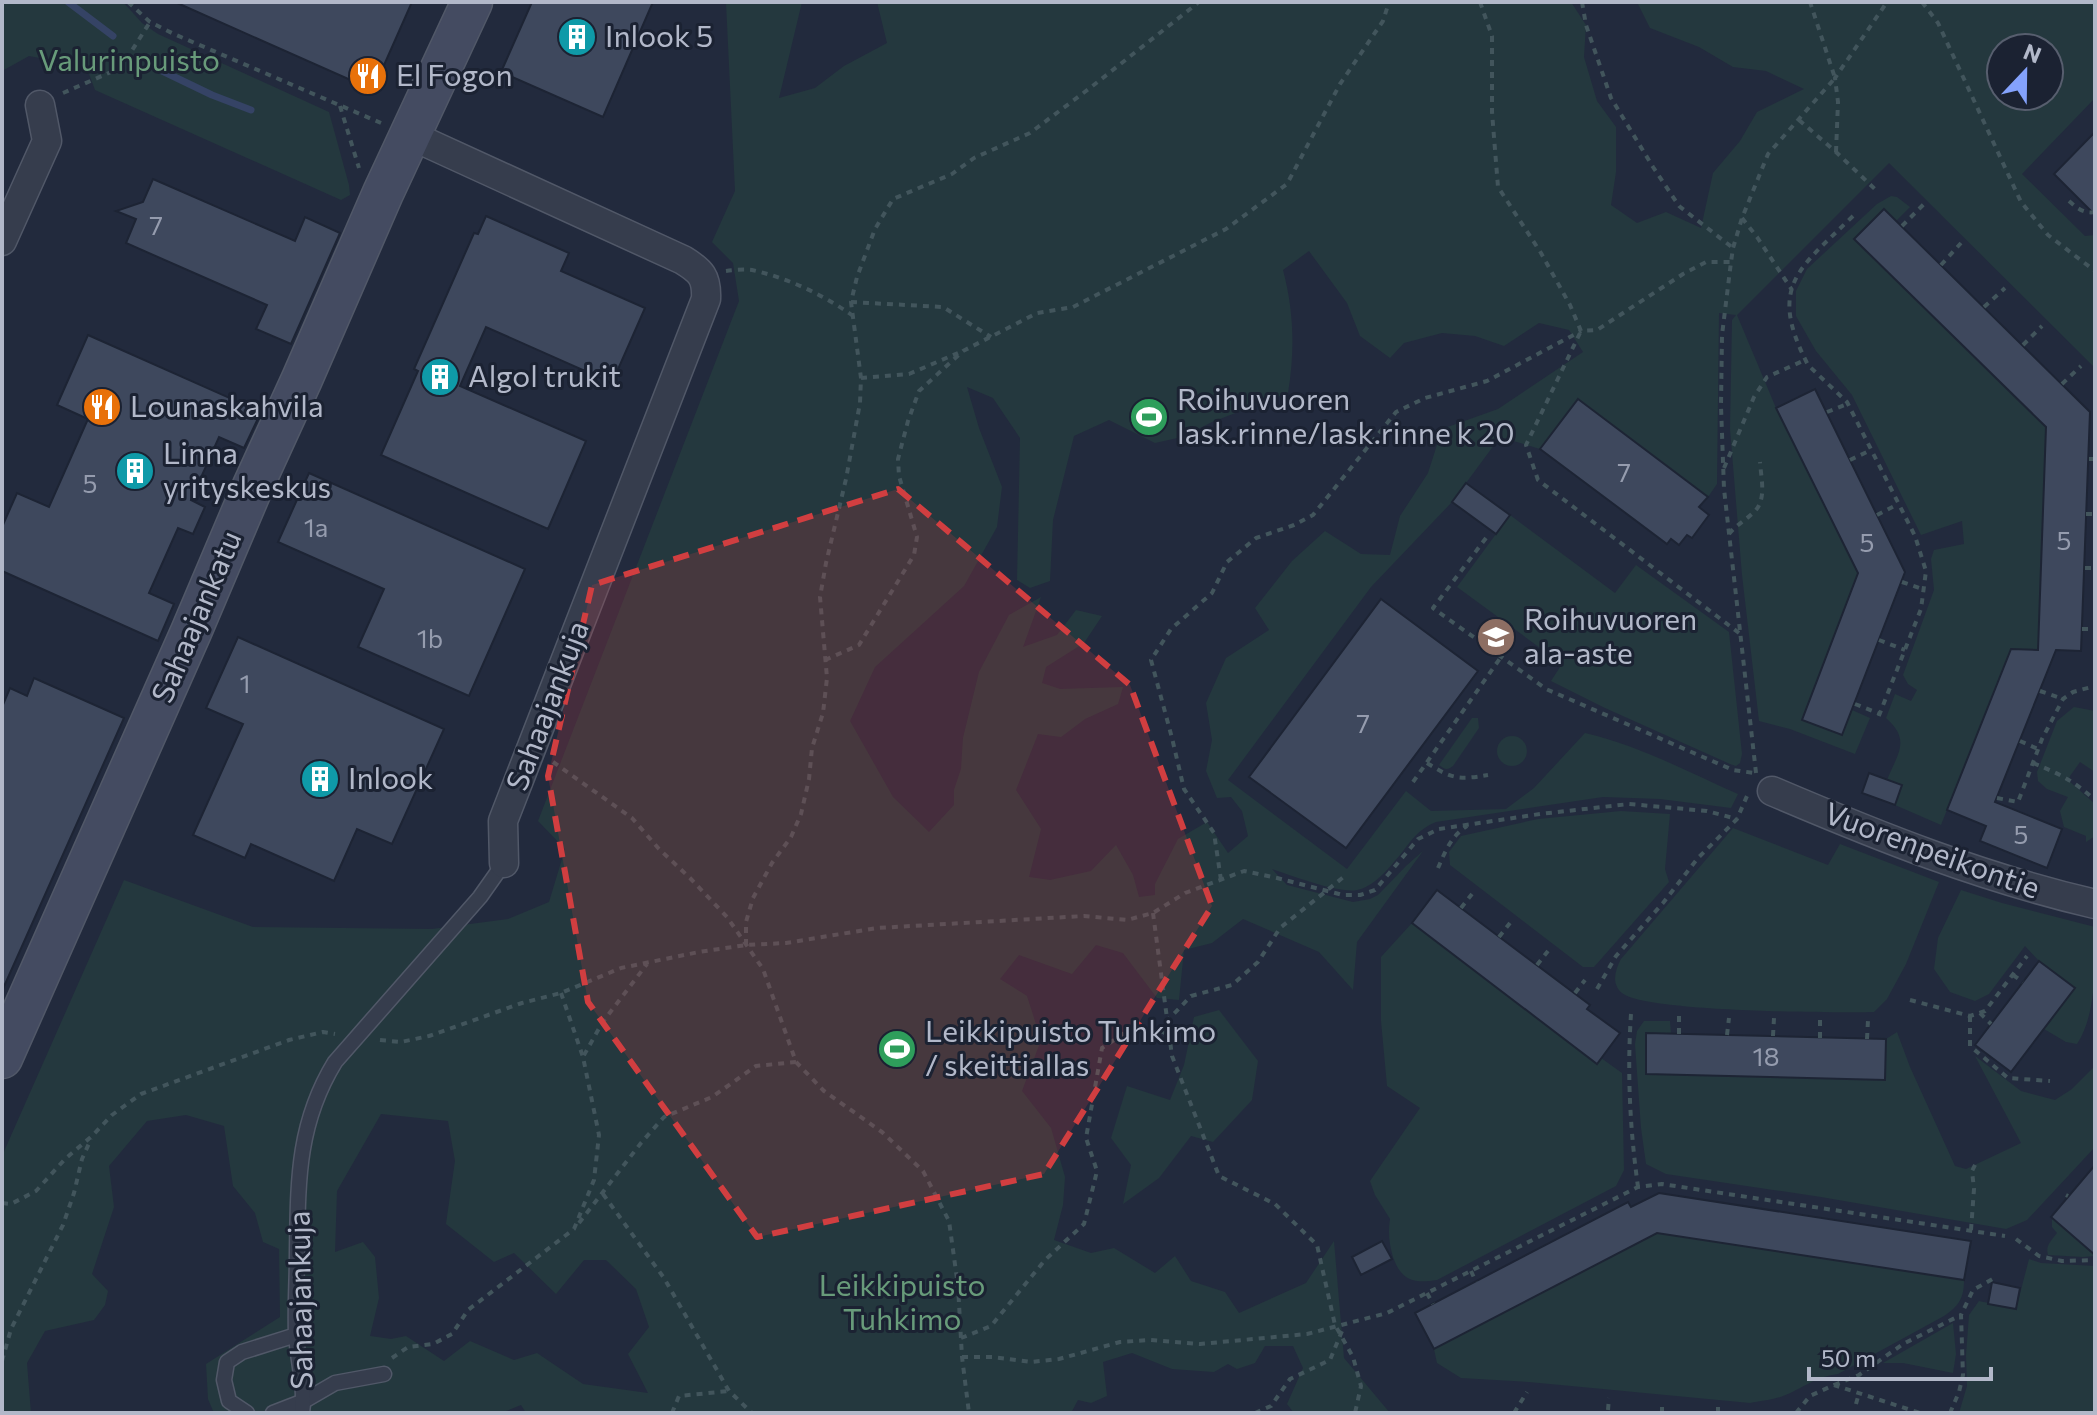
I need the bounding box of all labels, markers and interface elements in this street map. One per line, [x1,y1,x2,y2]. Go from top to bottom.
building icon: Inlook 5 [556,16,598,58]
place label: Inlook 5 [605,16,713,53]
north arrow [1985,32,2065,112]
text: N [2020,37,2045,69]
park label: Valurinpuisto [38,40,220,77]
restaurant icon: El Fogon [347,55,389,97]
place label: El Fogon [396,55,513,92]
house number: 7 [149,209,163,240]
building icon: Algol trukit [419,356,461,398]
place label: Algol trukit [468,356,621,393]
place label: Roihuvuoren lask.rinne/lask.rinne k 20 [1177,379,1515,450]
restaurant icon: Lounaskahvila [81,386,123,428]
place label: Lounaskahvila [130,386,324,423]
sports icon: Roihuvuoren lask.rinne/lask.rinne k 20 [1128,396,1170,438]
place label: Linna yrityskeskus [163,433,331,504]
building icon: Linna yrityskeskus [114,450,156,492]
house number: 7 [1617,456,1631,487]
house number: 5 [83,467,97,498]
house number: 1a [304,511,328,542]
street label: Sahaajankatu [142,524,248,708]
house number: 5 [2057,524,2071,555]
house number: 5 [1860,526,1874,557]
place label: Roihuvuoren ala-aste [1524,599,1697,670]
street label: Sahaajankuja [496,615,595,795]
school or university icon: Roihuvuoren ala-aste [1475,616,1517,658]
house number: 1b [417,622,443,653]
house number: 1 [239,667,251,698]
house number: 7 [1356,707,1370,738]
building icon: Inlook [299,758,341,800]
place label: Inlook [348,758,433,795]
street label: Vuorenpeikontie [1820,793,2045,905]
house number: 5 [2014,818,2028,849]
place label: Leikkipuisto Tuhkimo / skeittiallas [925,1011,1216,1082]
sports icon: Leikkipuisto Tuhkimo / skeittiallas [876,1028,918,1070]
house number: 18 [1753,1040,1779,1071]
street label: Sahaajankuja [278,1210,319,1390]
park label: Leikkipuisto Tuhkimo [819,1265,985,1336]
scale bar [1809,1331,1991,1381]
text: 50 m [1821,1343,1876,1372]

